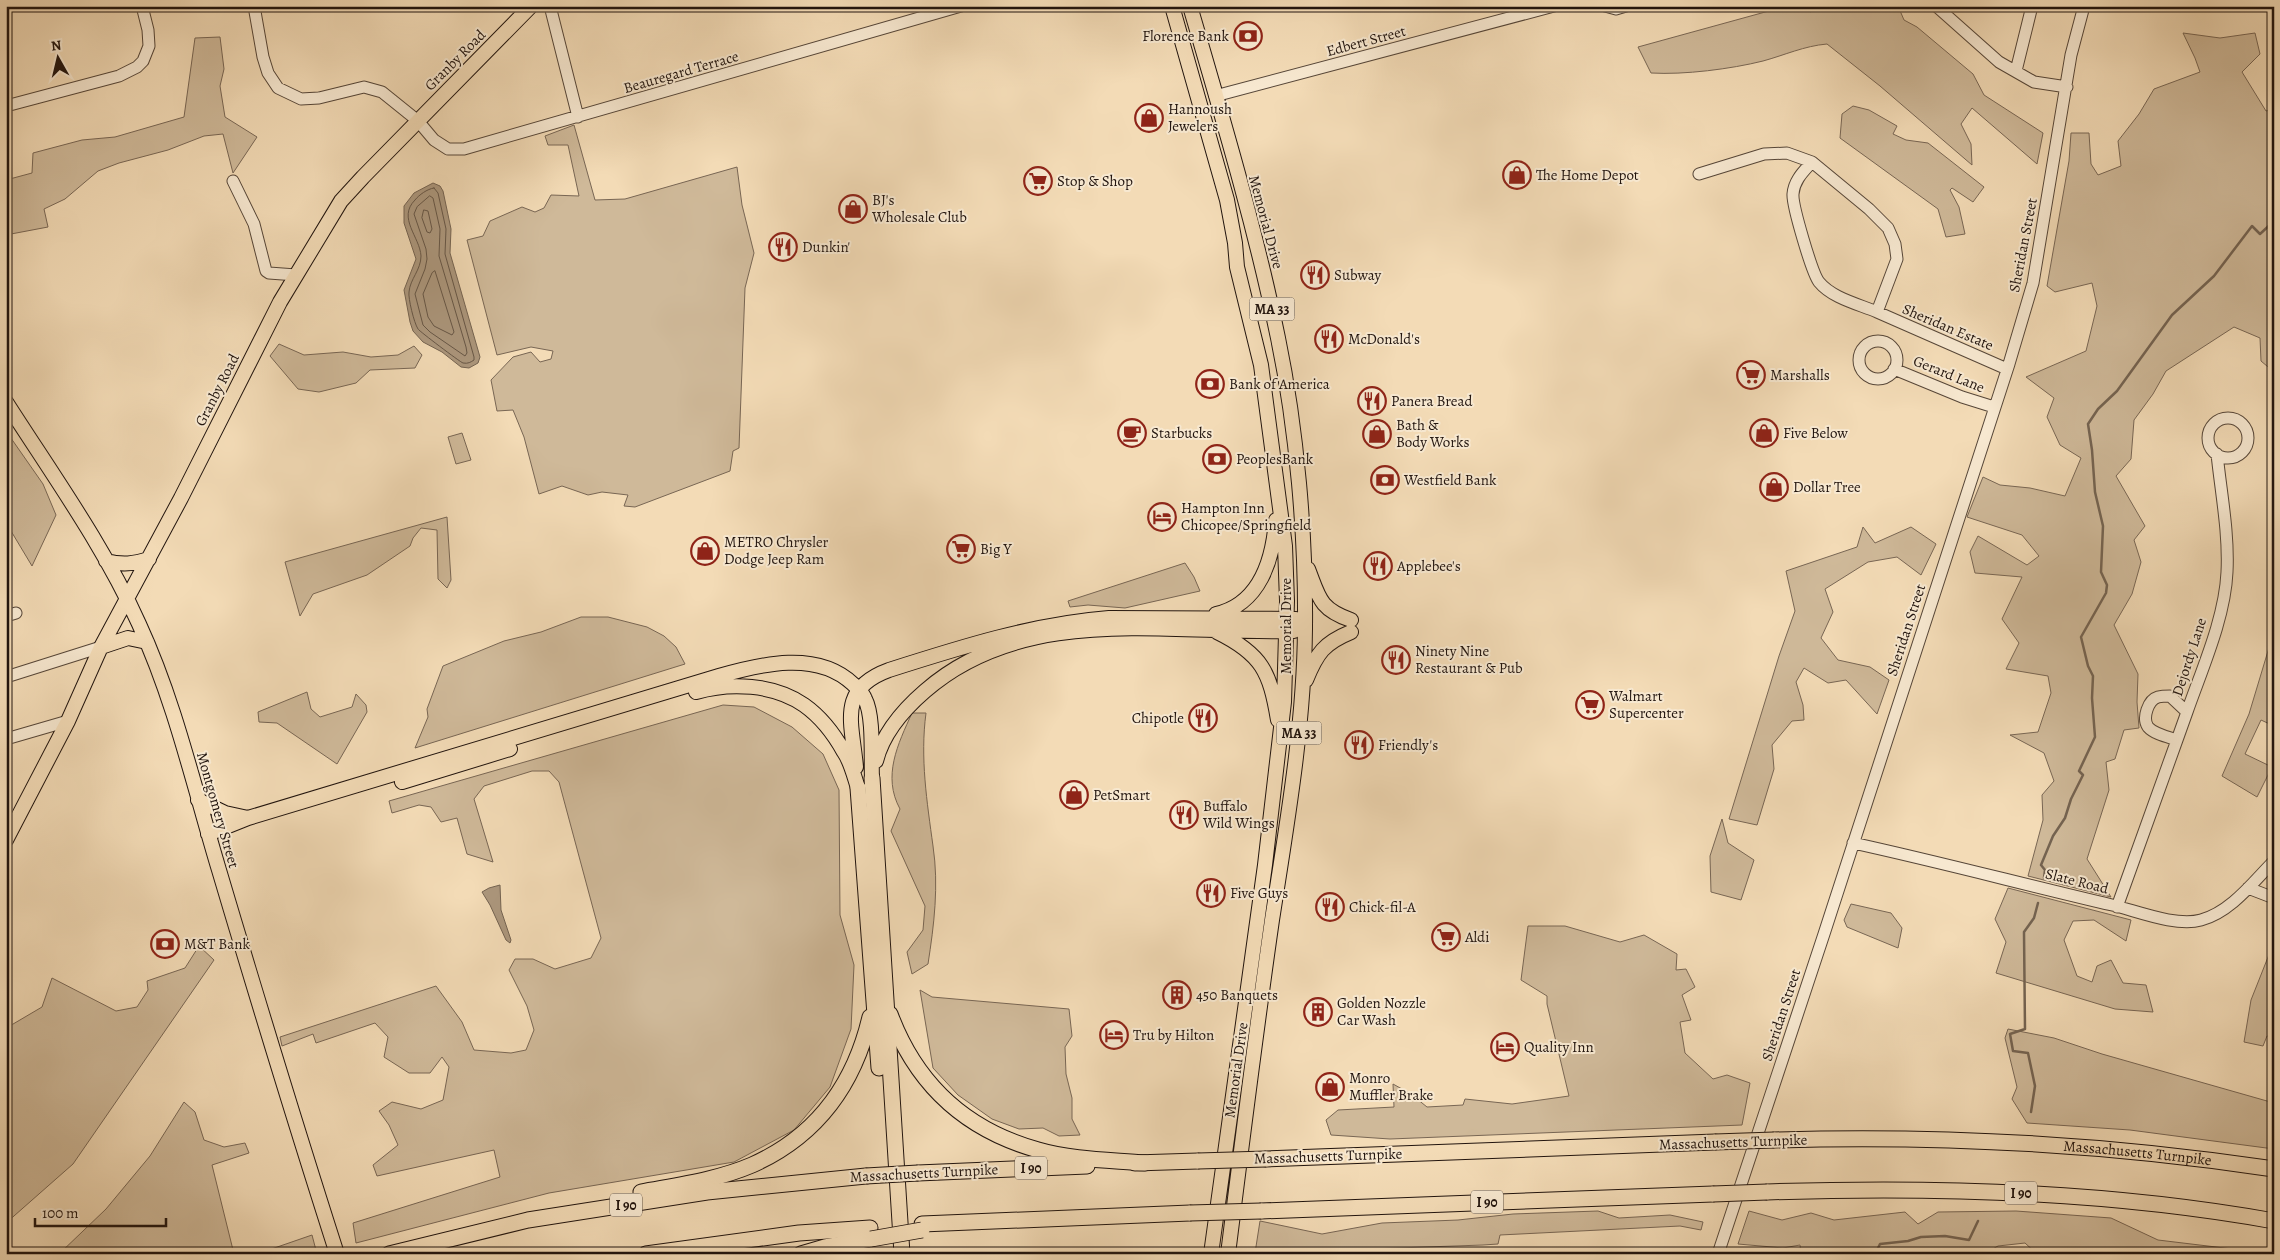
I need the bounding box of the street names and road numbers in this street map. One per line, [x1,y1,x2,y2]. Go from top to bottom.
street label: Edbert Street [1324,21,1408,61]
street label: Granby Road [420,24,491,95]
street label: Beauregard Terrace [621,46,741,98]
street label: Memorial Drive [1244,173,1288,271]
street label: Sheridan Street [2004,196,2042,294]
road number: MA 33 [1250,298,1294,320]
street label: Sheridan Estate [1899,299,1997,355]
street label: Granby Road [190,350,244,430]
street label: Gerard Lane [1910,351,1988,397]
street label: Memorial Drive [1276,578,1296,674]
street label: Sheridan Street [1882,581,1930,679]
street label: Dejordy Lane [2167,615,2211,699]
road number: MA 33 [1276,721,1322,744]
street label: Montgomery Street [192,750,244,870]
street label: Slate Road [2043,864,2112,899]
street label: Sheridan Street [1757,966,1805,1064]
street label: Memorial Drive [1219,1021,1253,1119]
street label: Massachusetts Turnpike [1658,1129,1808,1155]
street label: Massachusetts Turnpike [2063,1136,2213,1170]
street label: Massachusetts Turnpike [1253,1143,1403,1169]
road number: I 90 [1015,1156,1047,1180]
street label: Massachusetts Turnpike [849,1159,999,1187]
road number: I 90 [2005,1182,2037,1204]
road number: I 90 [1471,1190,1503,1214]
road number: I 90 [610,1194,642,1216]

